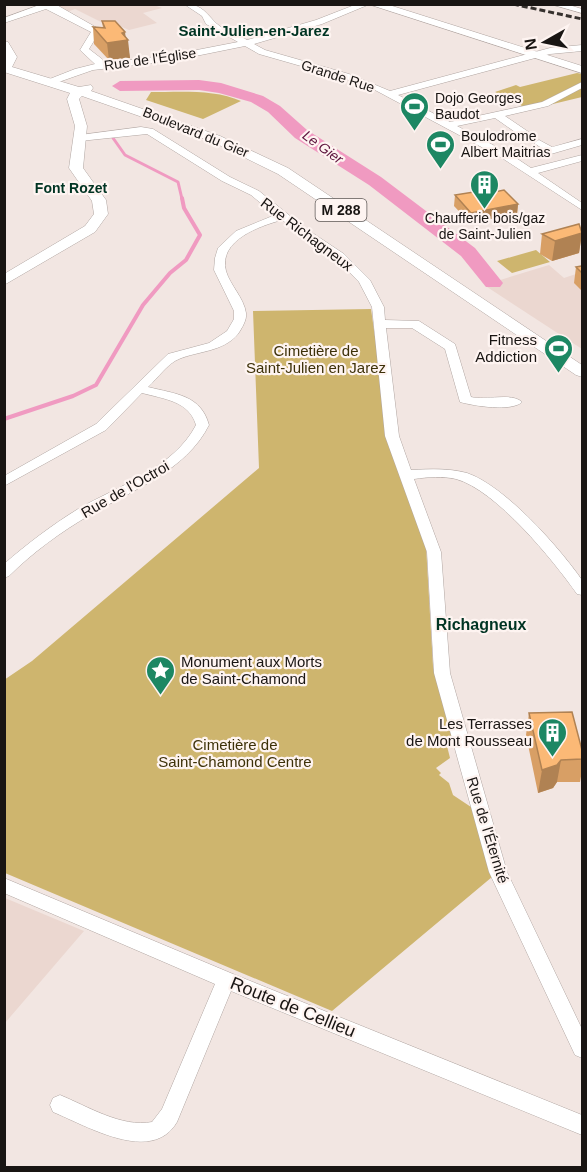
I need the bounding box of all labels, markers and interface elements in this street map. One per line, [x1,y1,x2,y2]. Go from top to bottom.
north arrow [515,12,575,72]
district label: Saint-Julien-en-Jarez [179,22,329,39]
text: N [521,37,540,51]
street label: Rue de l'Église [103,45,197,73]
street label: Grande Rue [299,57,377,95]
sports icon: Dojo Georges Baudot [398,90,430,132]
place label: Dojo Georges Baudot [435,90,521,122]
street label: Boulevard du Gier [141,103,252,161]
water label: Le Gier [300,127,347,168]
sports icon: Boulodrome Albert Maitrias [424,128,456,170]
place label: Boulodrome Albert Maitrias [461,128,550,160]
building icon: Chaufferie bois/gaz de Saint-Julien [469,168,501,210]
district label: Font Rozet [35,180,107,196]
street label: Rue Richagneux [258,194,357,274]
road number: M 288 [316,199,366,221]
place label: Chaufferie bois/gaz de Saint-Julien [425,210,545,242]
place label: Fitness Addiction [475,331,537,365]
sports icon: Fitness Addiction [542,332,574,374]
park label: Cimetière de Saint-Julien en Jarez [246,342,386,376]
street label: Rue de l'Octroi [78,457,172,521]
district label: Richagneux [436,616,526,633]
place label: Monument aux Morts de Saint-Chamond [181,653,322,687]
place icon: Monument aux Morts de Saint-Chamond [144,654,176,696]
place label: Les Terrasses de Mont Rousseau [406,715,532,749]
building icon: Les Terrasses de Mont Rousseau [537,716,569,758]
park label: Cimetière de Saint-Chamond Centre [158,736,312,770]
street label: Rue de l'Éternité [464,775,512,885]
street label: Route de Cellieu [228,973,358,1041]

